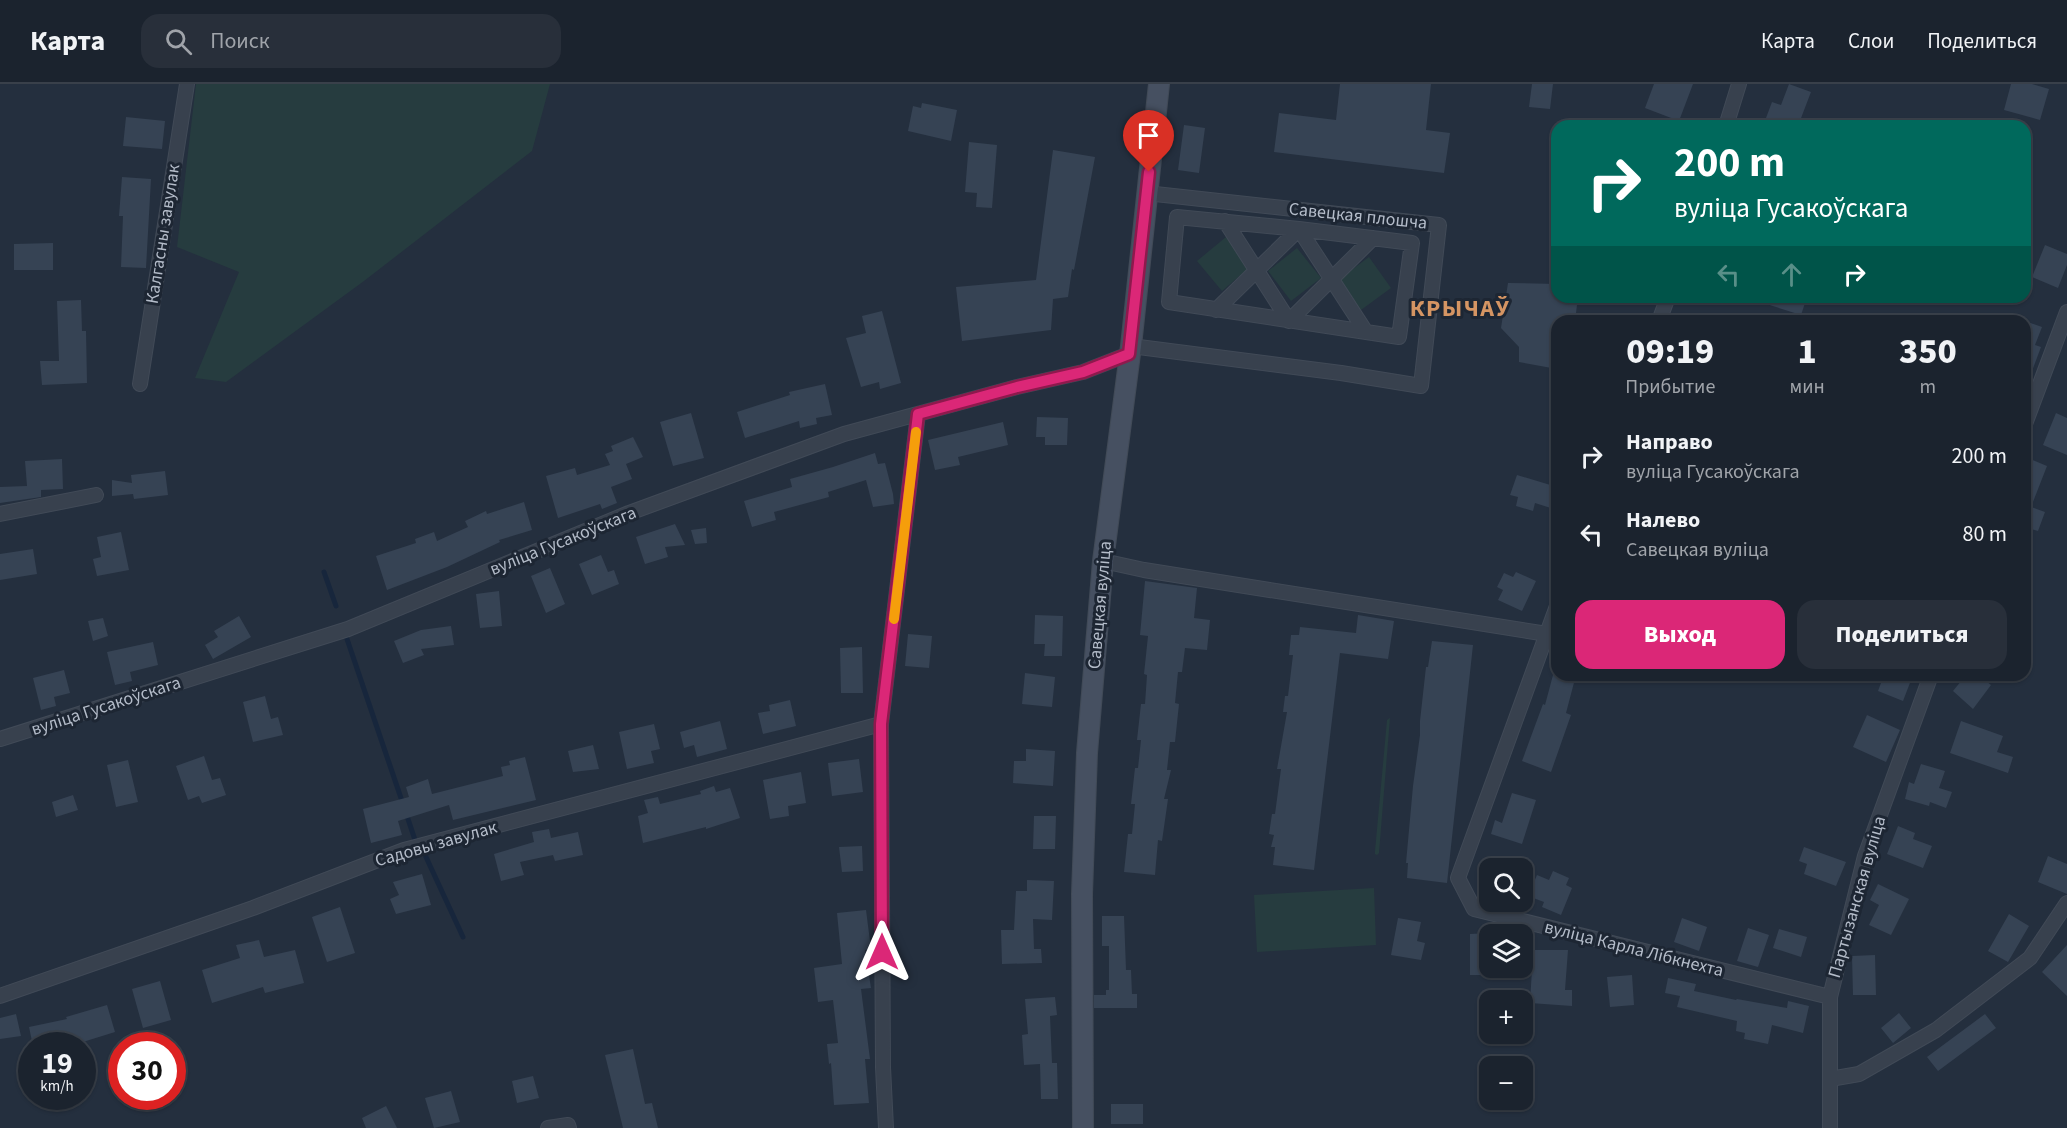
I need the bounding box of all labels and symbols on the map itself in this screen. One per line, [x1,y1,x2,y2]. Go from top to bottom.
pin [1123,110,1174,172]
street label: Калгасны завулак [140,162,186,306]
street label: Савецкая плошча [1287,196,1429,236]
district label: КРЫЧАЎ [1410,291,1510,326]
street label: вуліца Гусакоўскага [486,500,640,582]
street label: Савецкая вуліца [1082,540,1118,670]
street label: вуліца Гусакоўскага [28,670,184,742]
street label: Партызанская вуліца [1822,813,1892,981]
street label: Садовы завулак [372,815,500,873]
street label: вуліца Карла Лібкнехта [1542,915,1726,983]
position arrow [850,920,914,984]
speed limit sign: 30 [108,1032,186,1110]

